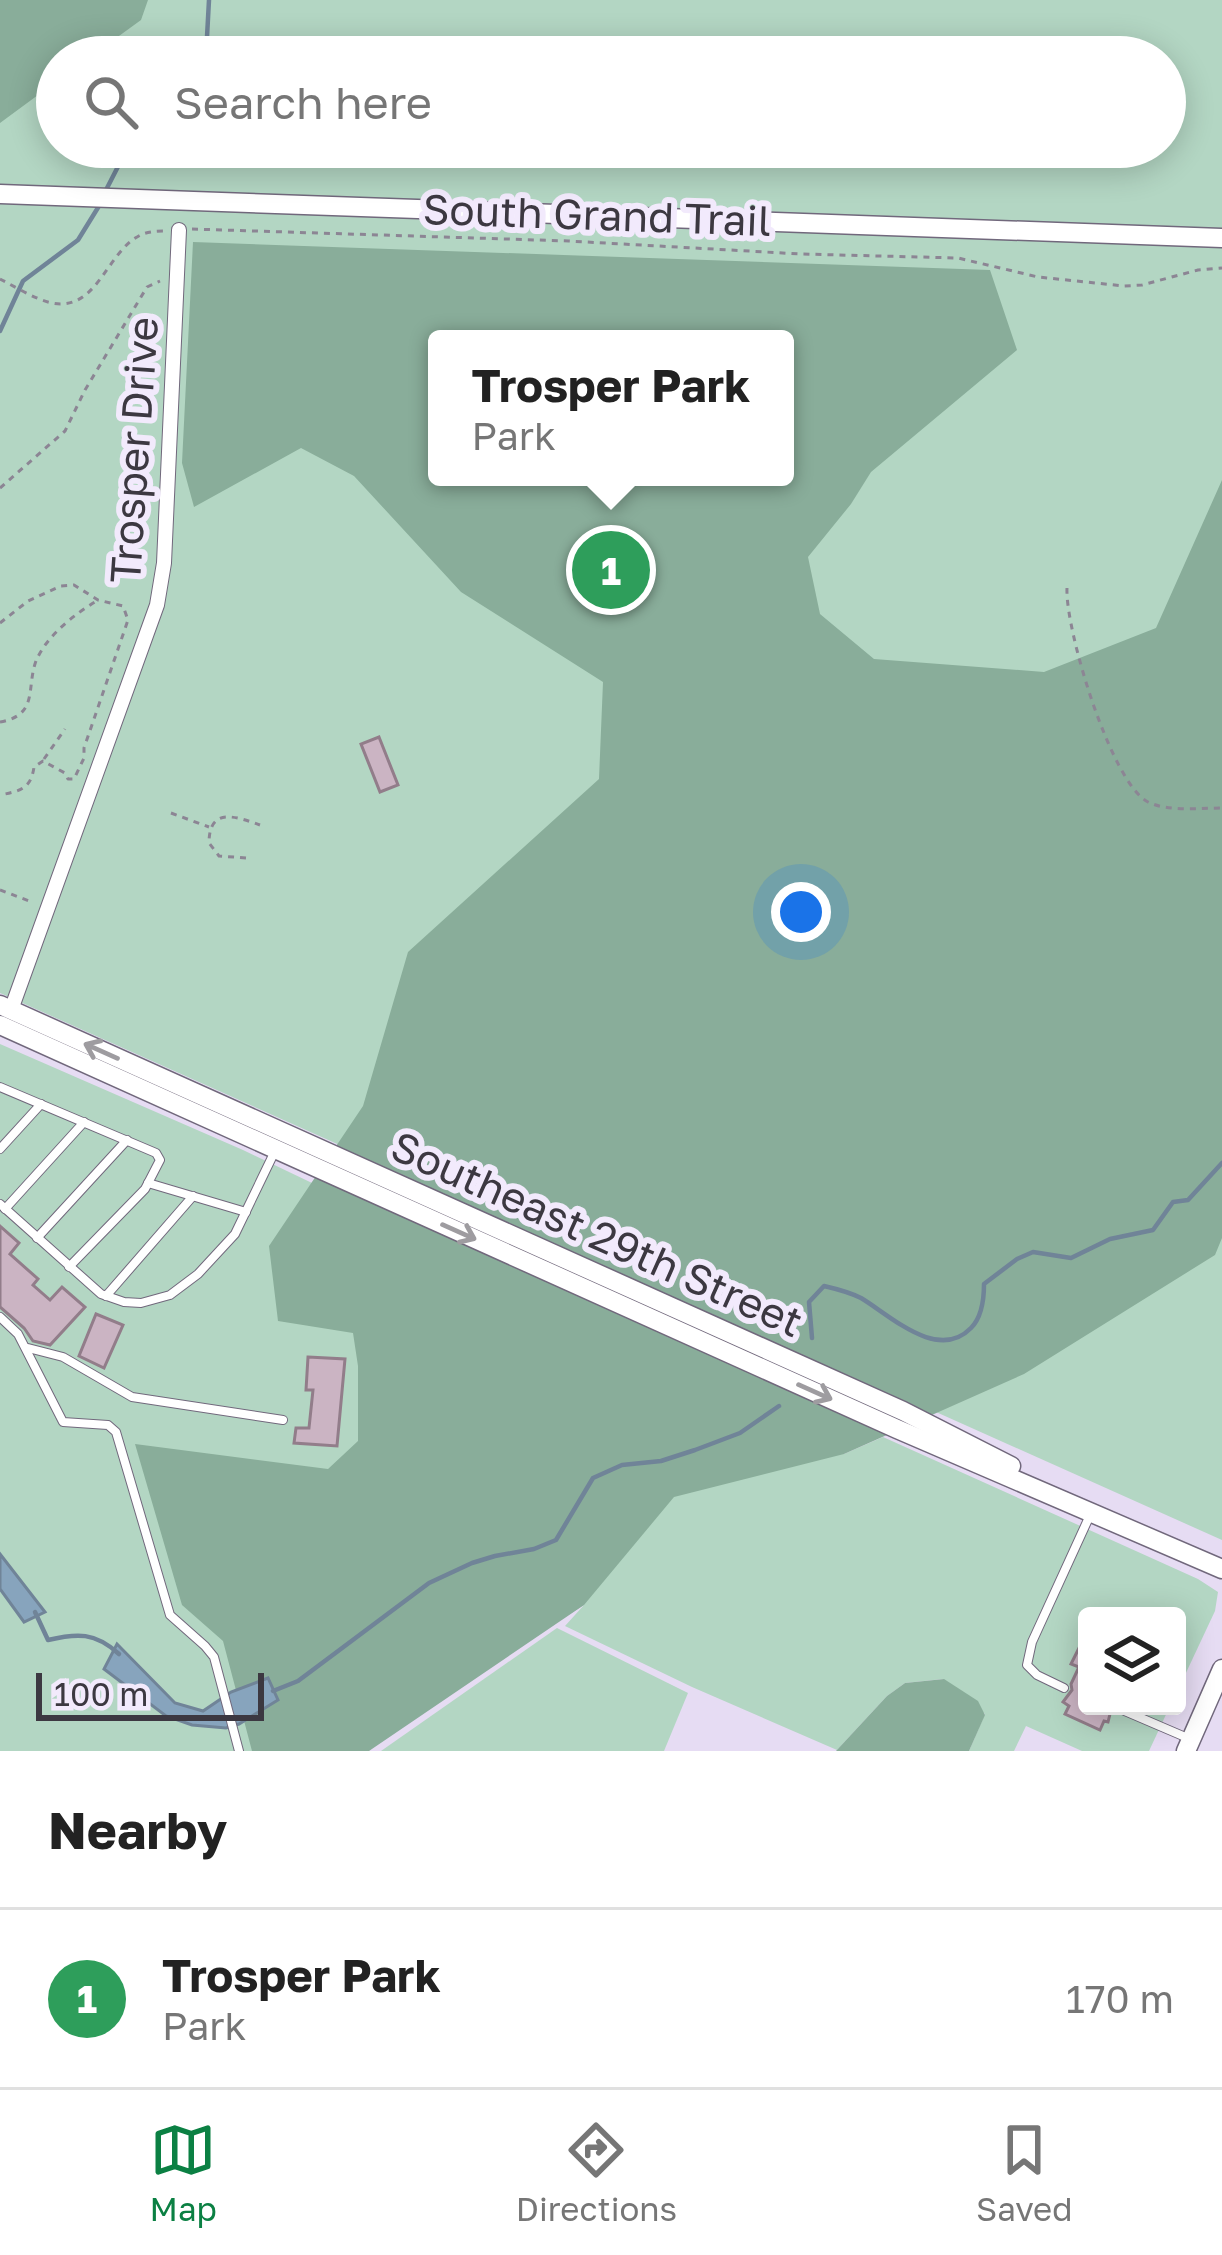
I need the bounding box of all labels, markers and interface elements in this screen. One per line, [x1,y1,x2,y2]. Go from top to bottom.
search box [36,36,1186,168]
icon: search [78,69,144,135]
text: Search here [174,75,432,129]
street label: South Grand Trail [422,183,772,245]
street label: Trosper Drive [99,315,167,585]
popup [428,330,794,486]
text: Trosper Park [472,358,750,412]
text: Park [472,412,556,459]
pin: 1 [572,525,650,615]
your location [771,882,831,942]
one-way arrow [83,1038,119,1060]
street label: Southeast 29th Street [384,1120,811,1346]
one-way arrow [441,1222,477,1244]
one-way arrow [796,1382,832,1404]
map controls [1078,1607,1186,1715]
button: layers [1078,1607,1186,1715]
scale bar [36,1667,264,1720]
text: 100 m [54,1674,148,1713]
text: Nearby [48,1799,227,1860]
text: Trosper Park [162,1948,441,2002]
text: 1 [77,1975,97,2022]
text: 170 m [1066,1975,1174,2022]
text: Park [162,2002,246,2049]
tab: Map [150,2117,217,2228]
tab: Directions [516,2117,677,2228]
tab: Saved [976,2117,1072,2228]

